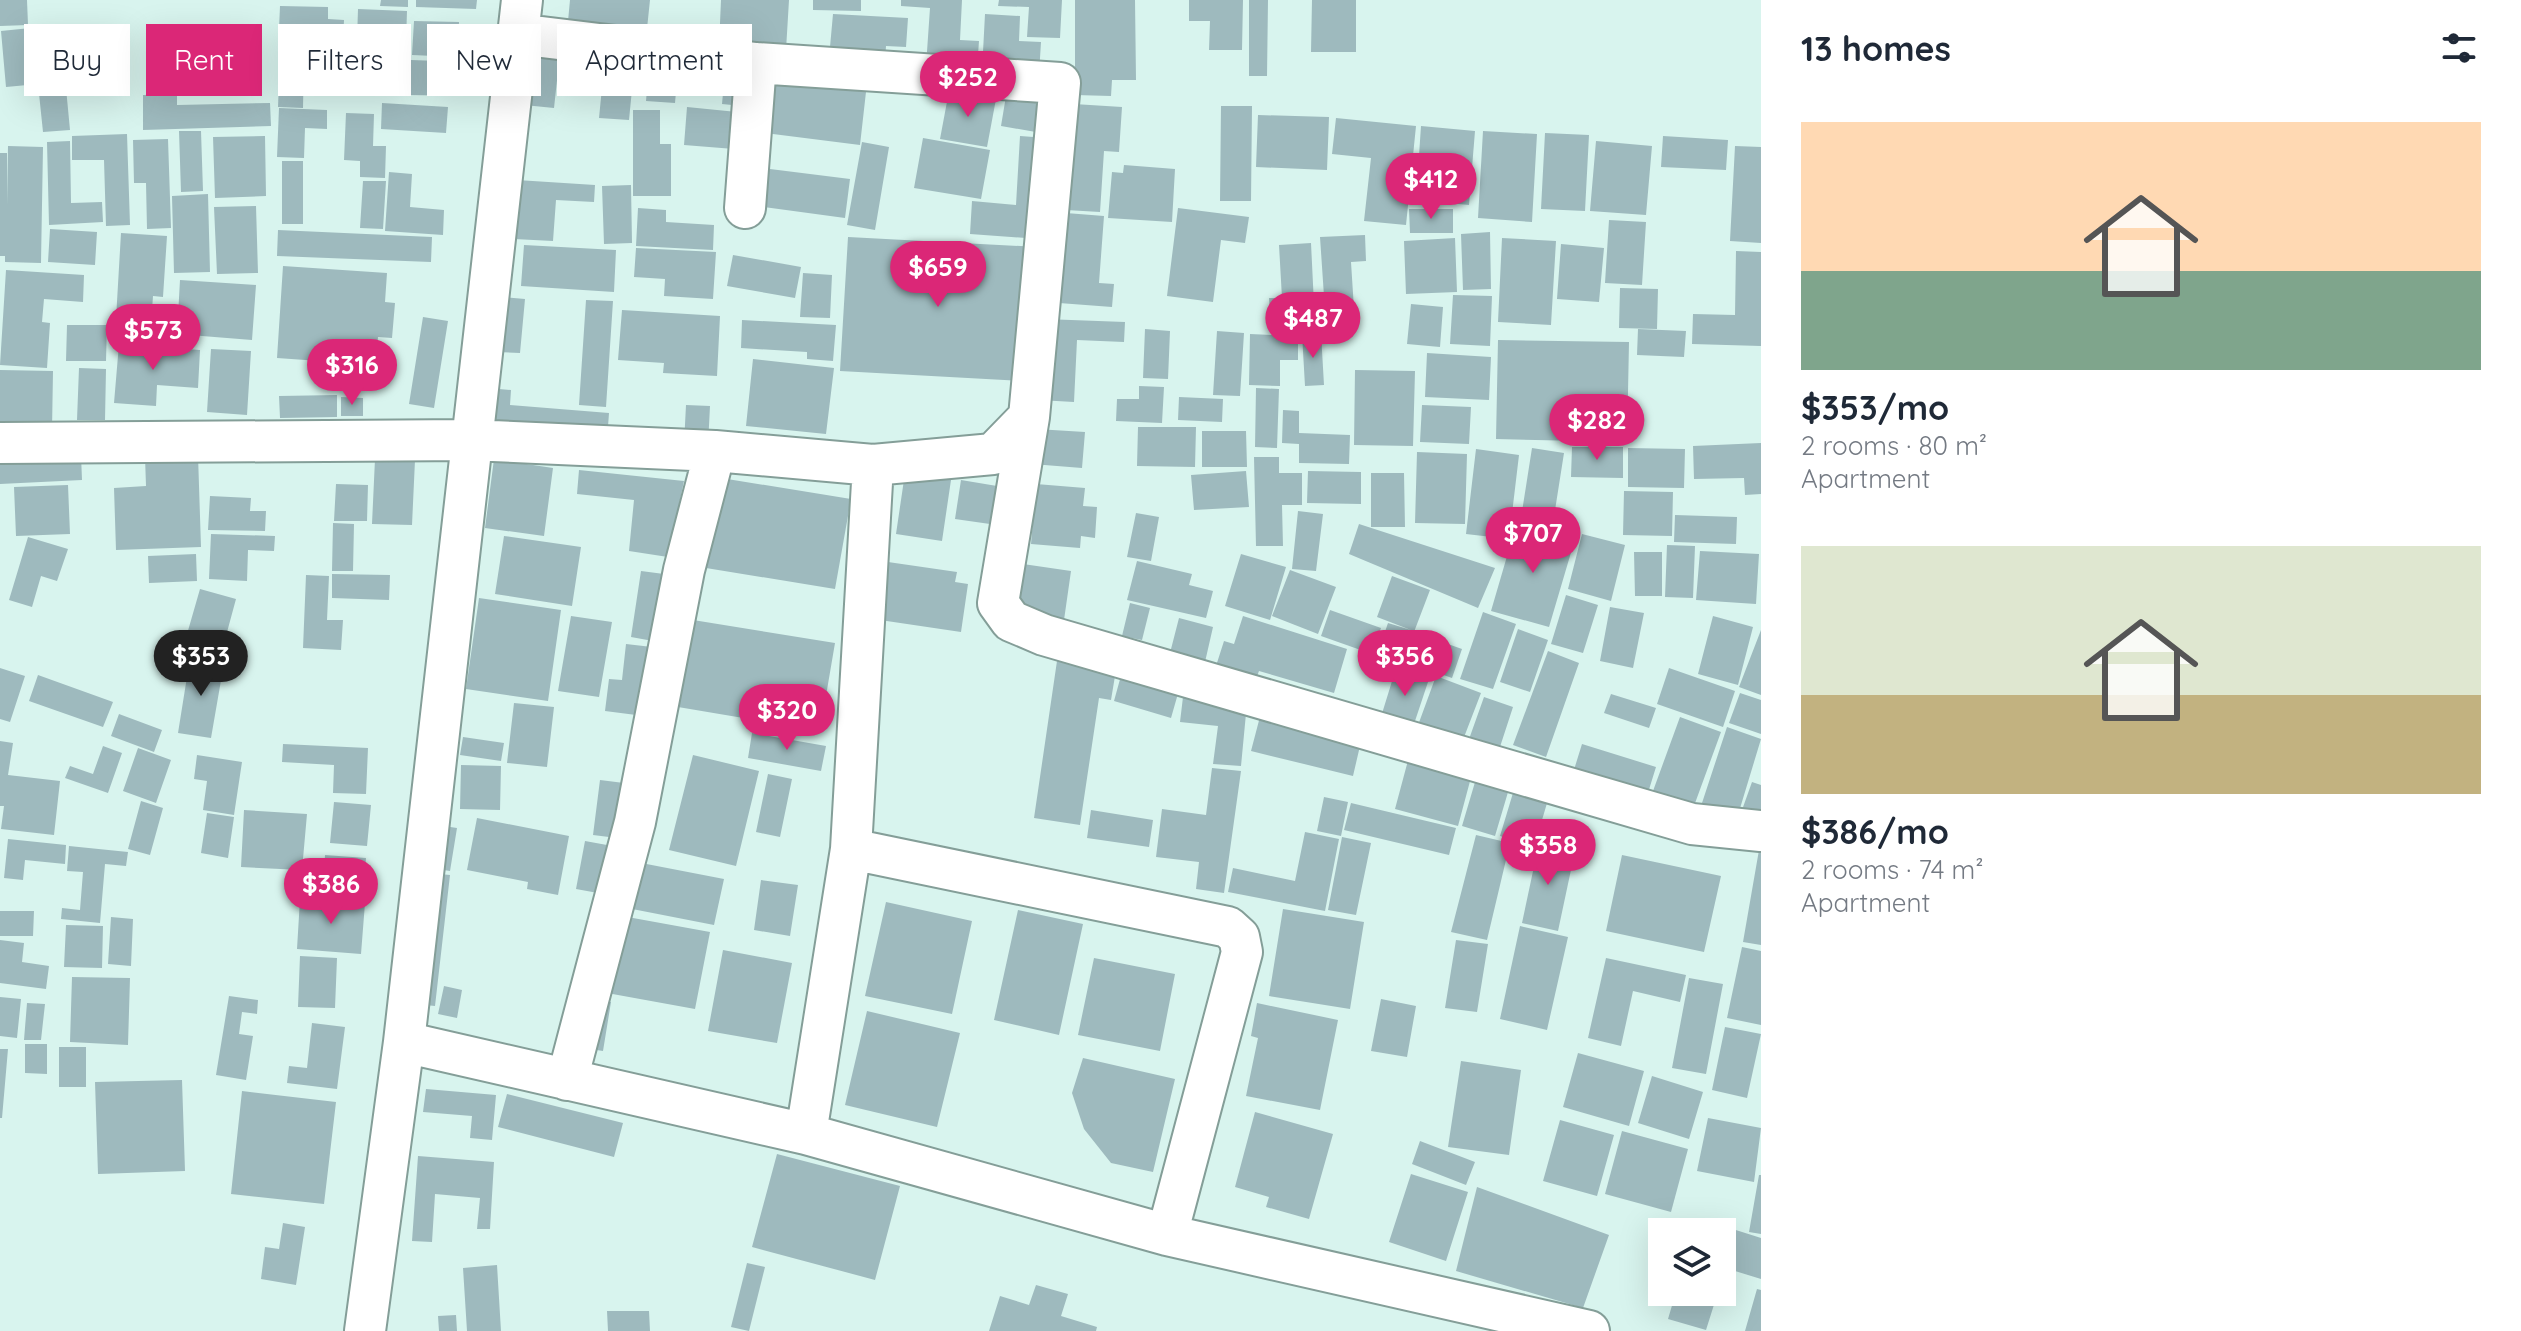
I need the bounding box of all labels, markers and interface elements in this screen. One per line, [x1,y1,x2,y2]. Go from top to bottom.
chip: Buy [24,24,130,96]
chip: Rent [146,24,262,96]
chip: Filters [278,24,411,96]
chip: New [427,24,541,96]
chip: Apartment [557,24,752,96]
icon: filters [2437,26,2481,70]
text: 13 homes [1801,27,1951,70]
pin: $252 [921,51,1015,119]
text: $252 [938,60,998,93]
pin: $412 [1384,153,1478,221]
text: $412 [1404,162,1458,195]
icon: home [2069,174,2213,318]
pin: $659 [891,241,985,309]
text: $659 [908,250,968,283]
pin: $487 [1266,292,1360,360]
text: $487 [1283,301,1343,334]
pin: $573 [106,304,200,372]
text: $573 [124,313,182,346]
pin: $316 [305,339,399,407]
text: $316 [325,348,379,381]
text: $353/mo [1801,386,1949,429]
pin: $282 [1550,394,1644,462]
text: $282 [1567,403,1627,436]
text: 2 rooms · 80 m² [1801,429,1987,462]
text: Apartment [1801,462,1930,495]
pin: $707 [1486,507,1580,575]
text: $707 [1504,516,1563,549]
icon: home [2069,598,2213,742]
pin: $353 [154,630,248,698]
pin: $356 [1358,630,1452,698]
text: $353 [172,639,230,672]
text: $356 [1376,639,1434,672]
pin: $320 [740,684,834,752]
text: $320 [757,693,817,726]
text: $386/mo [1801,810,1949,853]
pin: $358 [1501,819,1595,887]
text: $358 [1519,828,1577,861]
text: 2 rooms · 74 m² [1801,853,1984,886]
pin: $386 [284,858,378,926]
text: $386 [302,867,360,900]
text: Apartment [1801,886,1930,919]
map controls [1648,1218,1736,1306]
button: layers [1648,1218,1736,1306]

